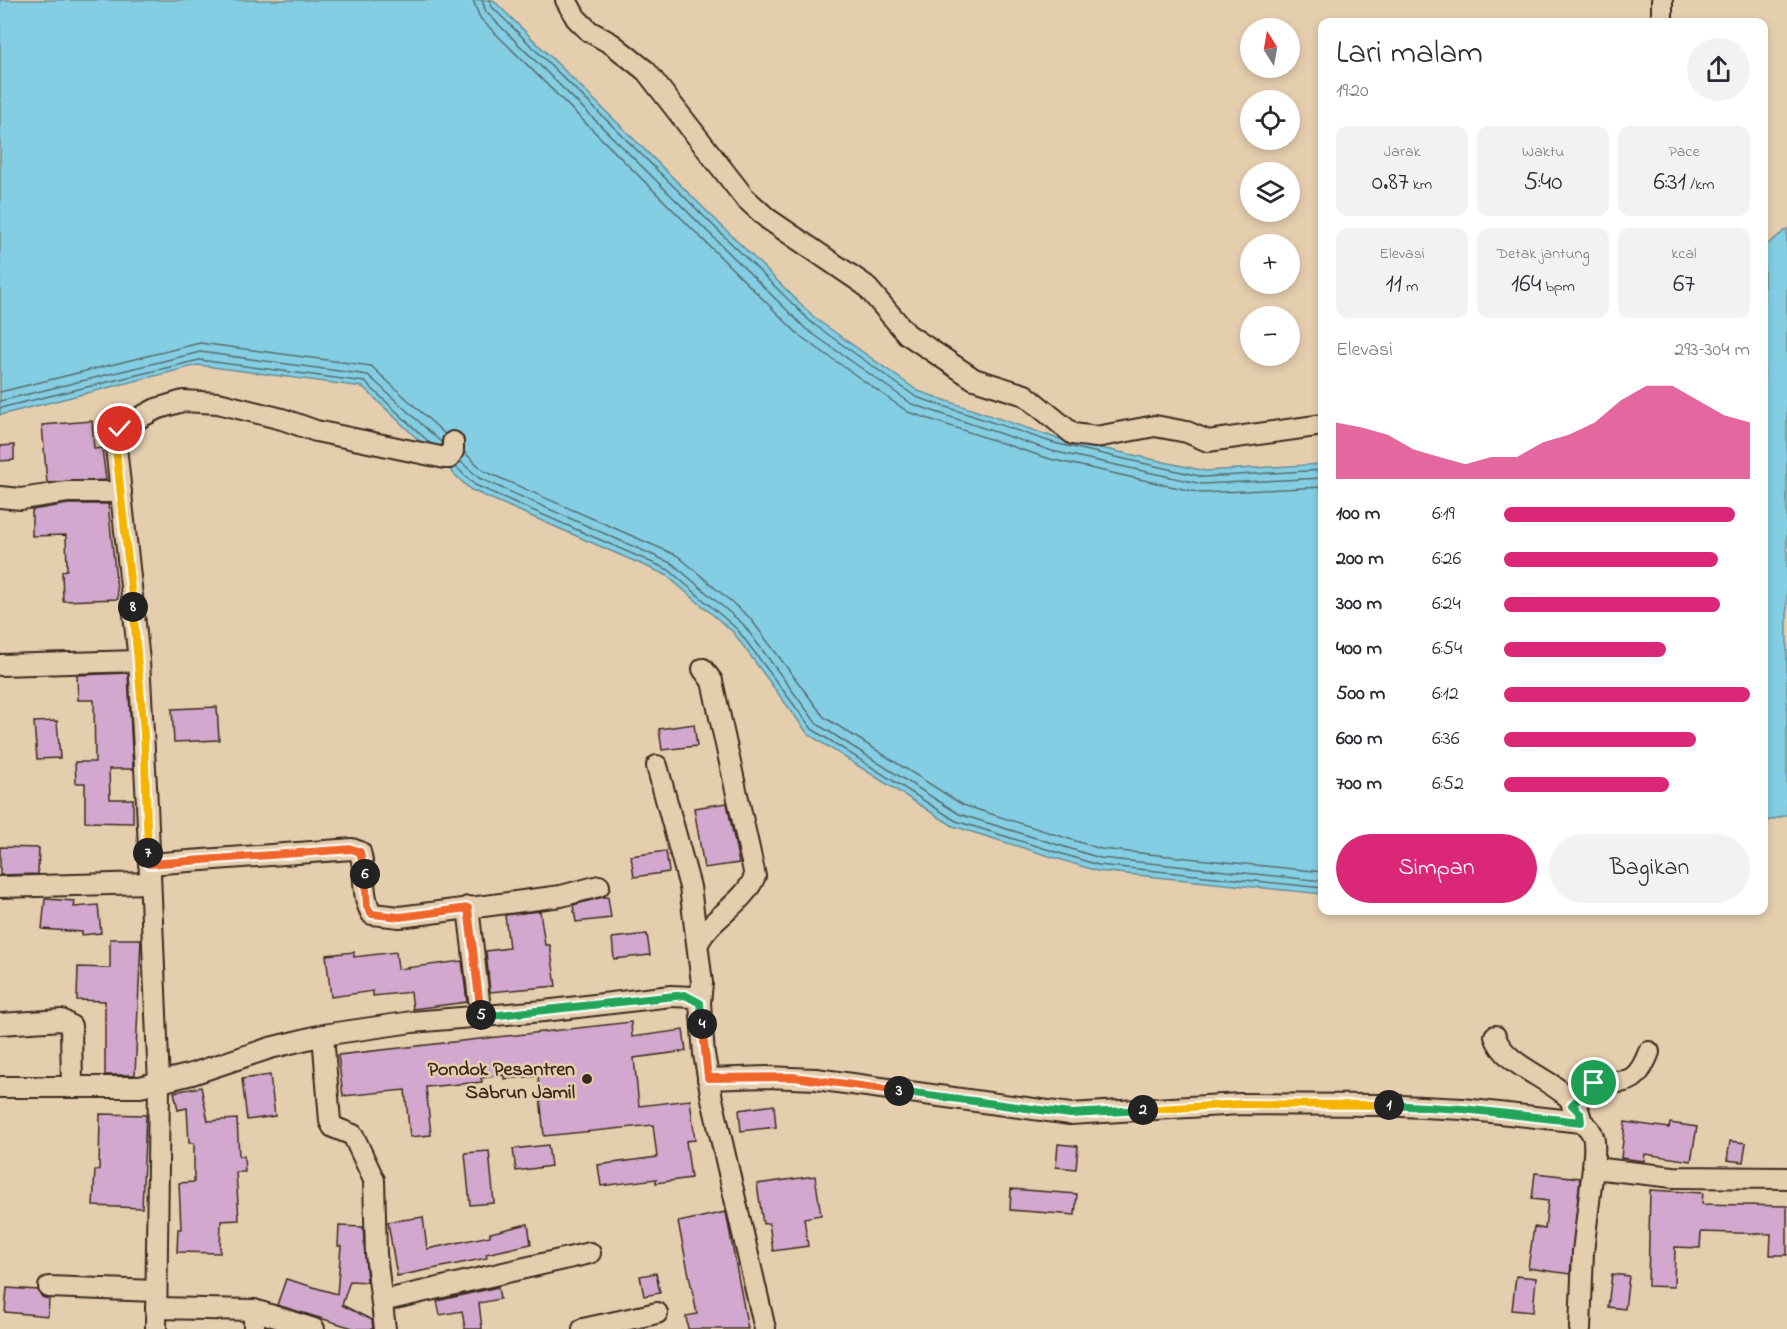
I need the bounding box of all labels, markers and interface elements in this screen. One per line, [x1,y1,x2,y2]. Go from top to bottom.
north arrow [1240,18,1300,78]
map controls [1240,18,1300,366]
text: Lari malam [1336,30,1483,78]
button: share [1687,38,1750,101]
text: 19:20 [1336,77,1369,106]
button: locate [1240,90,1300,150]
text: Jarak [1383,140,1421,164]
text: Waktu [1522,140,1564,164]
text: Pace [1668,140,1700,164]
button: layers [1240,162,1300,222]
text: 0.87 [1372,164,1409,202]
text: 5:40 [1523,164,1563,202]
text: 6:31 [1653,164,1686,202]
text: km [1409,173,1432,197]
text: /km [1686,173,1715,197]
button: + [1240,234,1300,294]
text: Elevasi [1379,242,1425,266]
text: Detak jantung [1496,242,1590,266]
text: kcal [1671,242,1697,266]
text: 11 [1386,266,1402,304]
text: 164 [1511,266,1541,304]
text: 67 [1673,266,1695,304]
text: m [1402,275,1418,299]
text: bpm [1541,275,1575,299]
button: − [1240,306,1300,366]
text: Elevasi [1336,336,1393,365]
text: 293–304 m [1674,336,1750,365]
pin [94,403,145,454]
icon: check [103,412,136,445]
text: 100 m [1336,500,1380,529]
text: 6:19 [1432,500,1455,529]
text: 200 m [1336,545,1384,574]
text: 6:26 [1432,545,1461,574]
text: 300 m [1336,590,1382,619]
text: 6:24 [1432,590,1461,619]
pin: 8 [118,592,148,622]
text: 8 [130,595,136,619]
text: 400 m [1336,635,1382,664]
text: 6:54 [1432,635,1462,664]
text: 500 m [1336,680,1385,709]
text: 6:12 [1432,680,1459,709]
text: 600 m [1336,725,1383,754]
text: 6:36 [1432,725,1460,754]
text: 700 m [1336,770,1382,799]
text: 6:52 [1432,770,1464,799]
button: Simpan [1336,834,1537,903]
button: Bagikan [1549,834,1750,903]
pin: 7 [133,838,163,868]
text: 7 [145,841,151,865]
pin: 6 [350,859,380,889]
text: 6 [361,862,369,886]
pin: 5 [466,1000,496,1030]
text: 5 [476,1003,486,1027]
pin: 4 [687,1009,717,1039]
text: 4 [699,1012,705,1036]
place label: Pondok Pesantren Sabrun Jamil [428,1056,575,1108]
pin [1568,1057,1619,1108]
icon: arrive [1577,1066,1610,1099]
marker: Pondok Pesantren Sabrun Jamil [580,1072,594,1086]
pin: 3 [884,1076,914,1106]
text: 3 [896,1079,902,1103]
pin: 1 [1374,1090,1404,1120]
text: 1 [1386,1093,1392,1117]
pin: 2 [1128,1095,1158,1125]
text: 2 [1139,1098,1147,1122]

